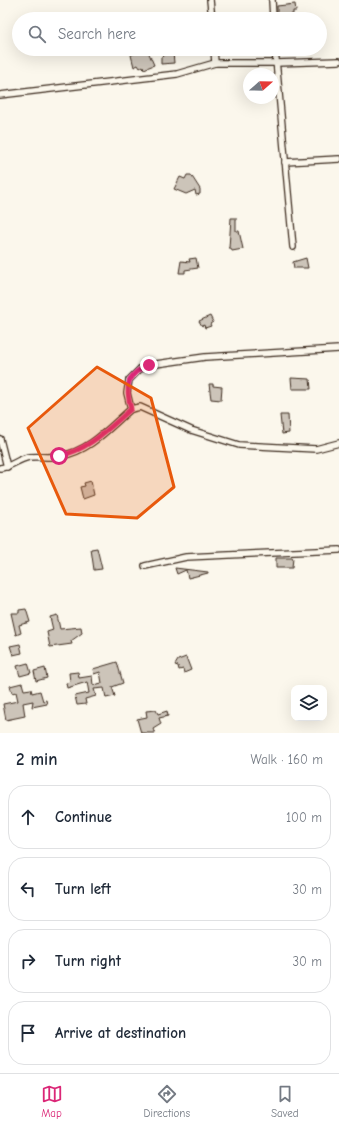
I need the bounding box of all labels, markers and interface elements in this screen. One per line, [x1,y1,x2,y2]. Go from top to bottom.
search box [12,12,327,56]
icon: search [26,23,48,45]
text: Search here [58,25,136,43]
north arrow [243,68,279,104]
route end [140,356,158,374]
route start [50,447,68,465]
map controls [291,685,327,721]
button: layers [291,685,327,721]
text: 2 min [16,750,57,769]
text: Walk · 160 m [251,752,323,767]
icon: ahead [17,806,39,828]
text: Continue [55,808,112,826]
text: 100 m [286,810,322,825]
icon: left [17,878,39,900]
text: Turn left [55,880,111,898]
text: 30 m [292,882,322,897]
icon: right [17,950,39,972]
text: Turn right [55,952,121,970]
text: 30 m [292,954,322,969]
icon: arrive [17,1022,39,1044]
text: Arrive at destination [55,1024,186,1042]
tab: Map [41,1083,63,1120]
tab: Directions [144,1083,190,1120]
tab: Saved [271,1083,298,1120]

